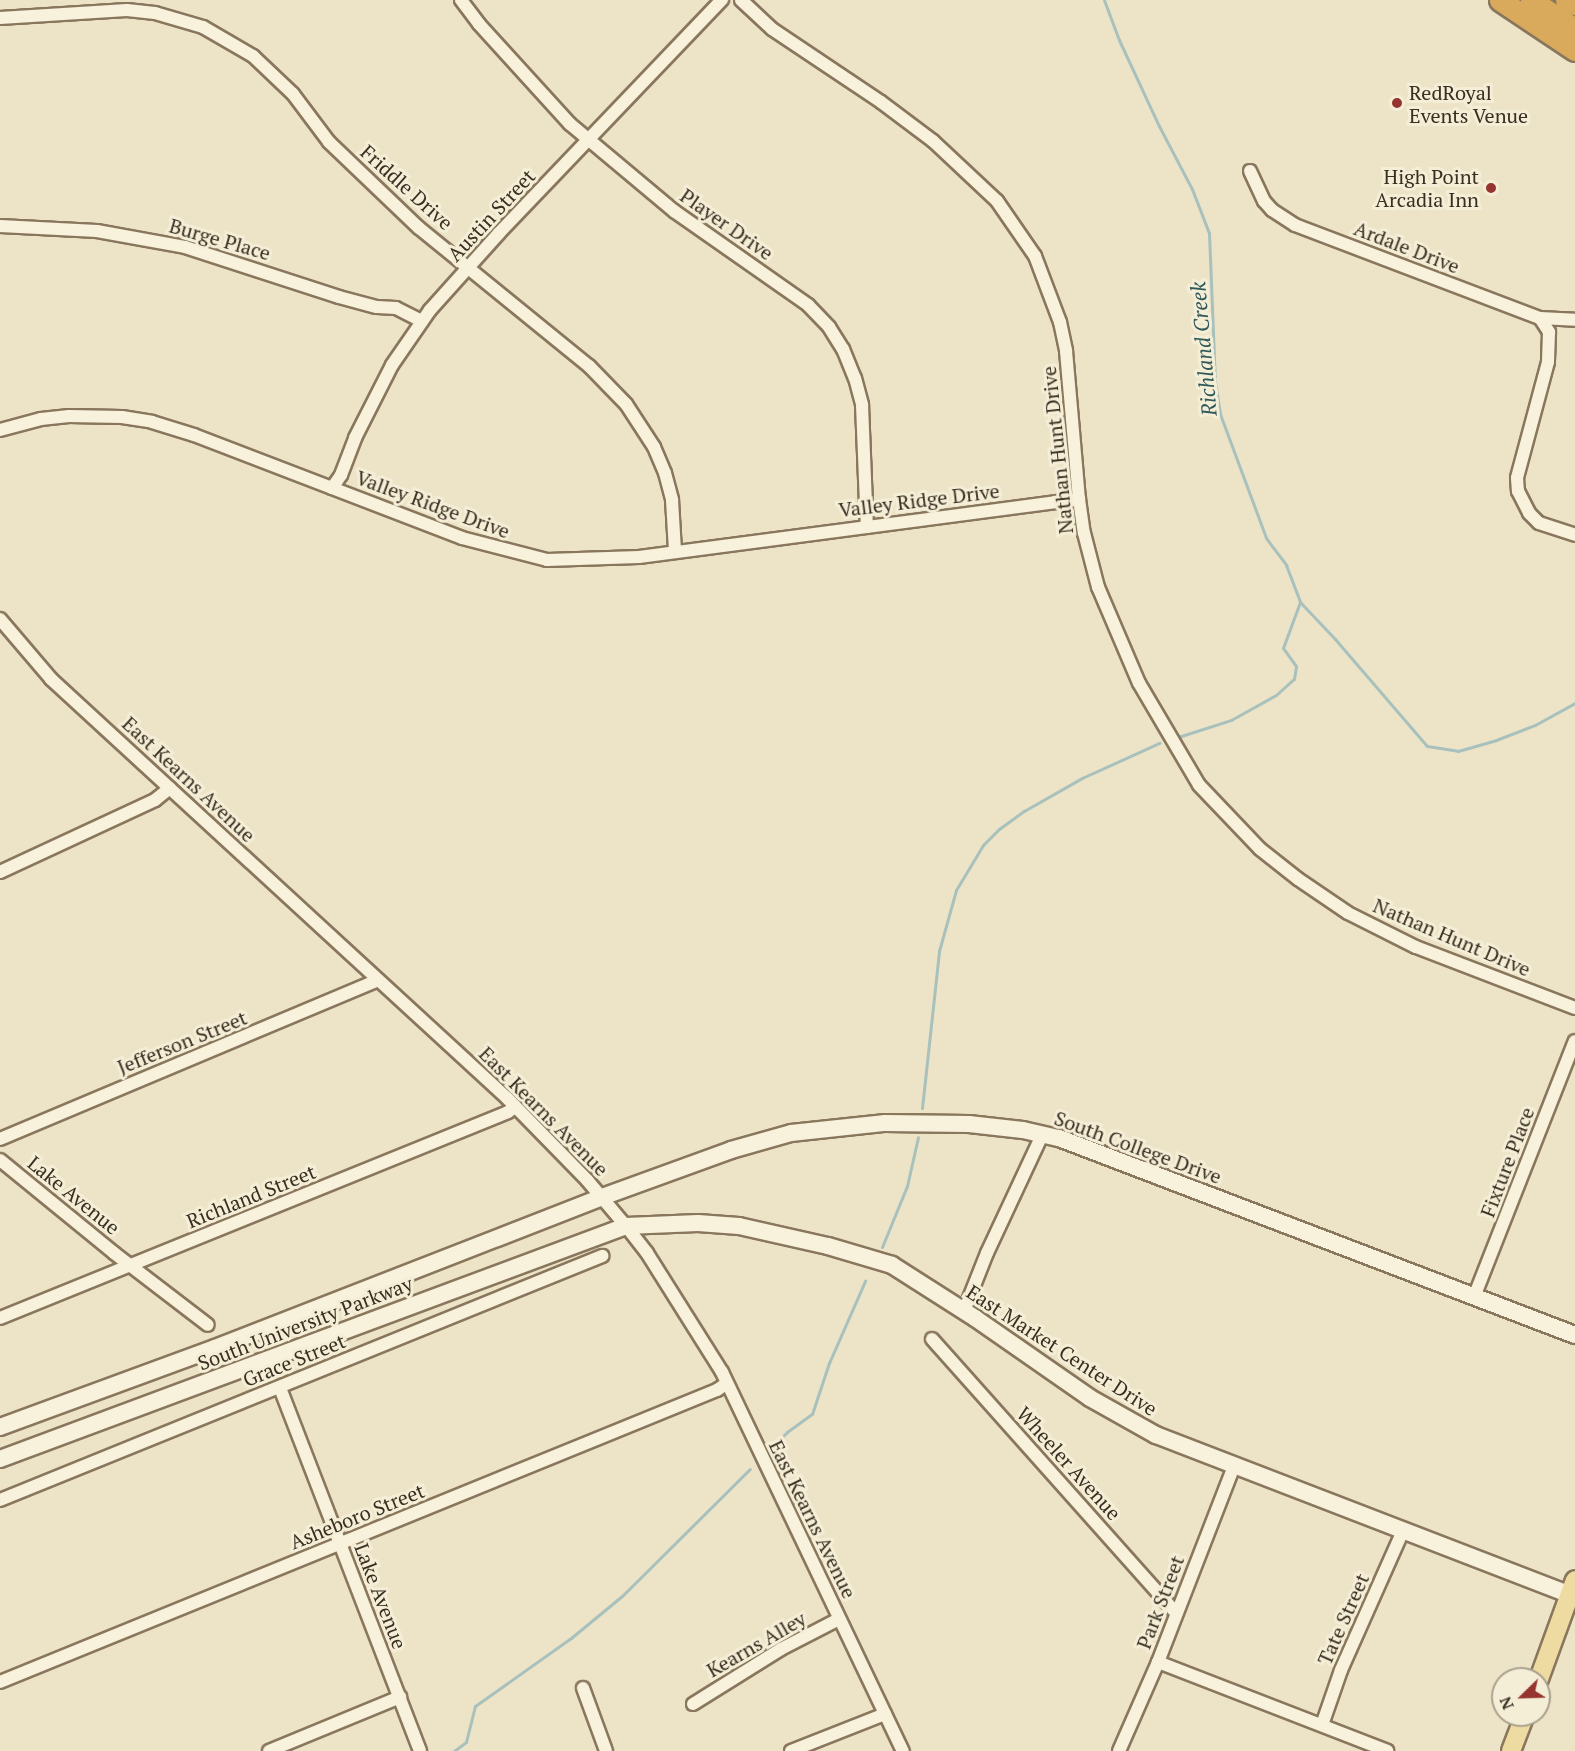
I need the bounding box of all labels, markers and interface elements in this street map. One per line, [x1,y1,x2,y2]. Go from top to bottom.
place label: RedRoyal Events Venue [1409,80,1529,127]
marker: RedRoyal Events Venue [1390,96,1404,110]
street label: Friddle Drive [356,139,458,235]
street label: Austin Street [442,164,540,266]
place label: High Point Arcadia Inn [1375,164,1479,211]
marker: High Point Arcadia Inn [1484,181,1498,195]
street label: Player Drive [676,183,778,265]
street label: Burge Place [167,213,273,265]
street label: Ardale Drive [1351,216,1463,278]
water label: Richland Creek [1185,281,1221,417]
street label: Nathan Hunt Drive [1036,365,1078,535]
street label: Valley Ridge Drive [353,465,513,543]
street label: Valley Ridge Drive [837,478,1001,522]
street label: East Kearns Avenue [117,711,261,847]
street label: Nathan Hunt Drive [1370,893,1534,981]
street label: Jefferson Street [114,1005,250,1079]
street label: East Kearns Avenue [474,1041,614,1181]
street label: Fixture Place [1475,1104,1539,1220]
street label: South College Drive [1051,1106,1225,1188]
street label: Lake Avenue [23,1151,125,1239]
street label: Richland Street [183,1159,319,1233]
street label: South University Parkway [194,1271,416,1375]
street label: East Market Center Drive [962,1279,1162,1421]
street label: Grace Street [239,1328,349,1392]
street label: Wheeler Avenue [1012,1401,1126,1525]
street label: East Kearns Avenue [764,1436,862,1602]
street label: Asheboro Street [286,1478,428,1554]
street label: Lake Avenue [350,1540,412,1652]
street label: Park Street [1131,1552,1189,1652]
street label: Tate Street [1312,1570,1374,1668]
street label: Kearns Alley [702,1606,810,1682]
north arrow [1491,1667,1551,1727]
text: N [1494,1693,1519,1713]

